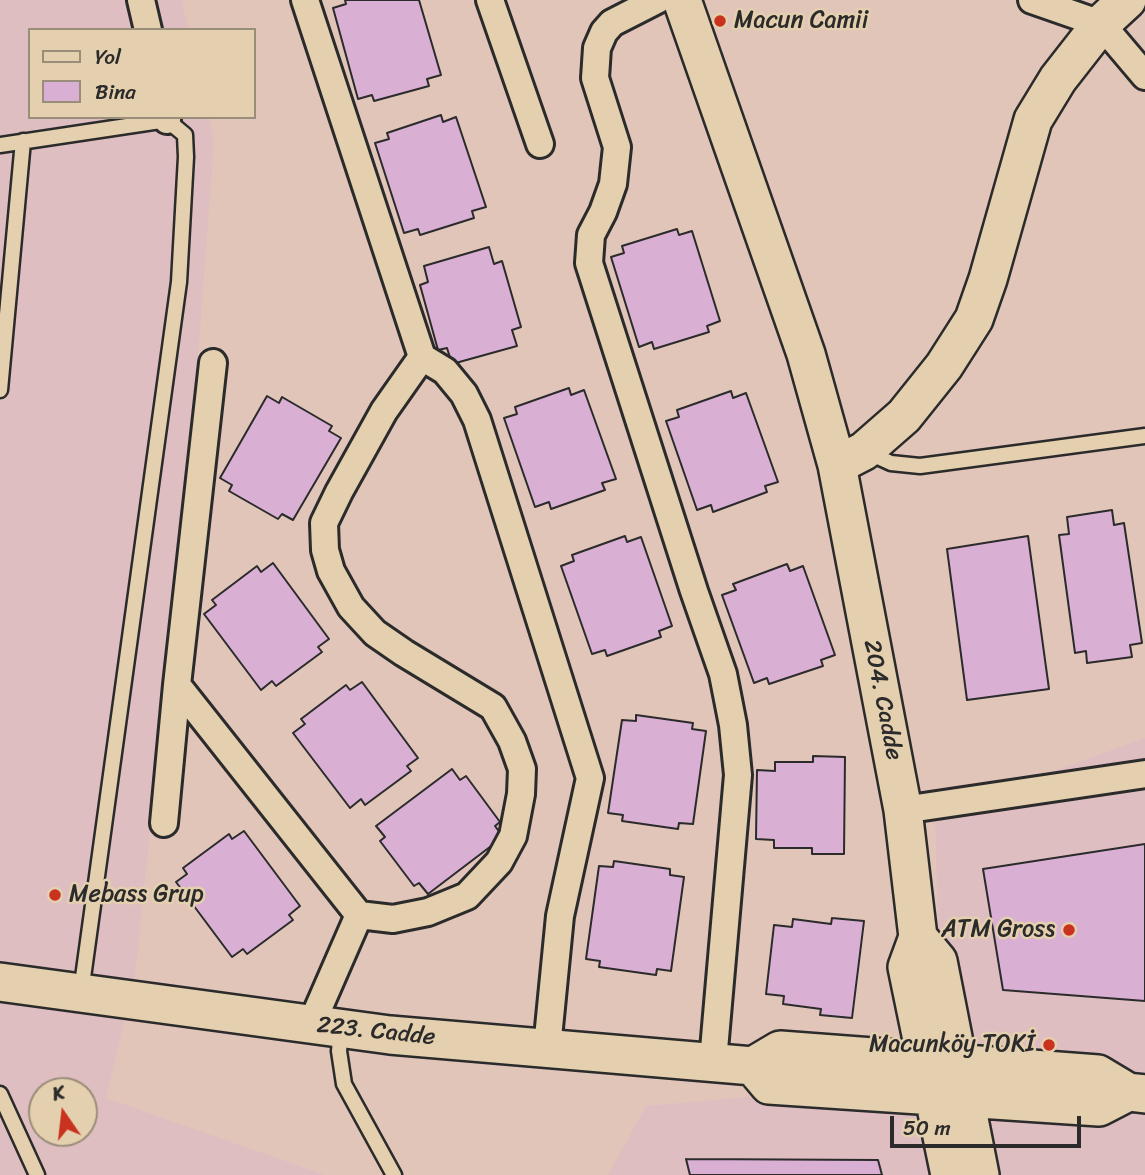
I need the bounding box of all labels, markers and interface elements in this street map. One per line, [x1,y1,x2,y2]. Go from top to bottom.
place label: Macun Camii [734,7,868,35]
marker: Macun Camii [712,13,728,29]
legend [28,28,256,119]
text: Yol [95,38,121,76]
text: Bina [95,73,136,111]
street label: 204. Cadde [856,637,908,763]
place label: Mebass Grup [69,881,204,909]
marker: Mebass Grup [47,887,63,903]
place label: ATM Gross [941,916,1055,944]
marker: ATM Gross [1061,922,1077,938]
street label: 223. Cadde [315,1011,437,1053]
place label: Macunköy TOKİ [869,1031,1035,1059]
marker: Macunköy TOKİ [1041,1037,1057,1053]
text: K [49,1076,68,1110]
north arrow [28,1077,98,1147]
scale bar [893,1102,1084,1146]
text: 50 m [903,1109,951,1147]

